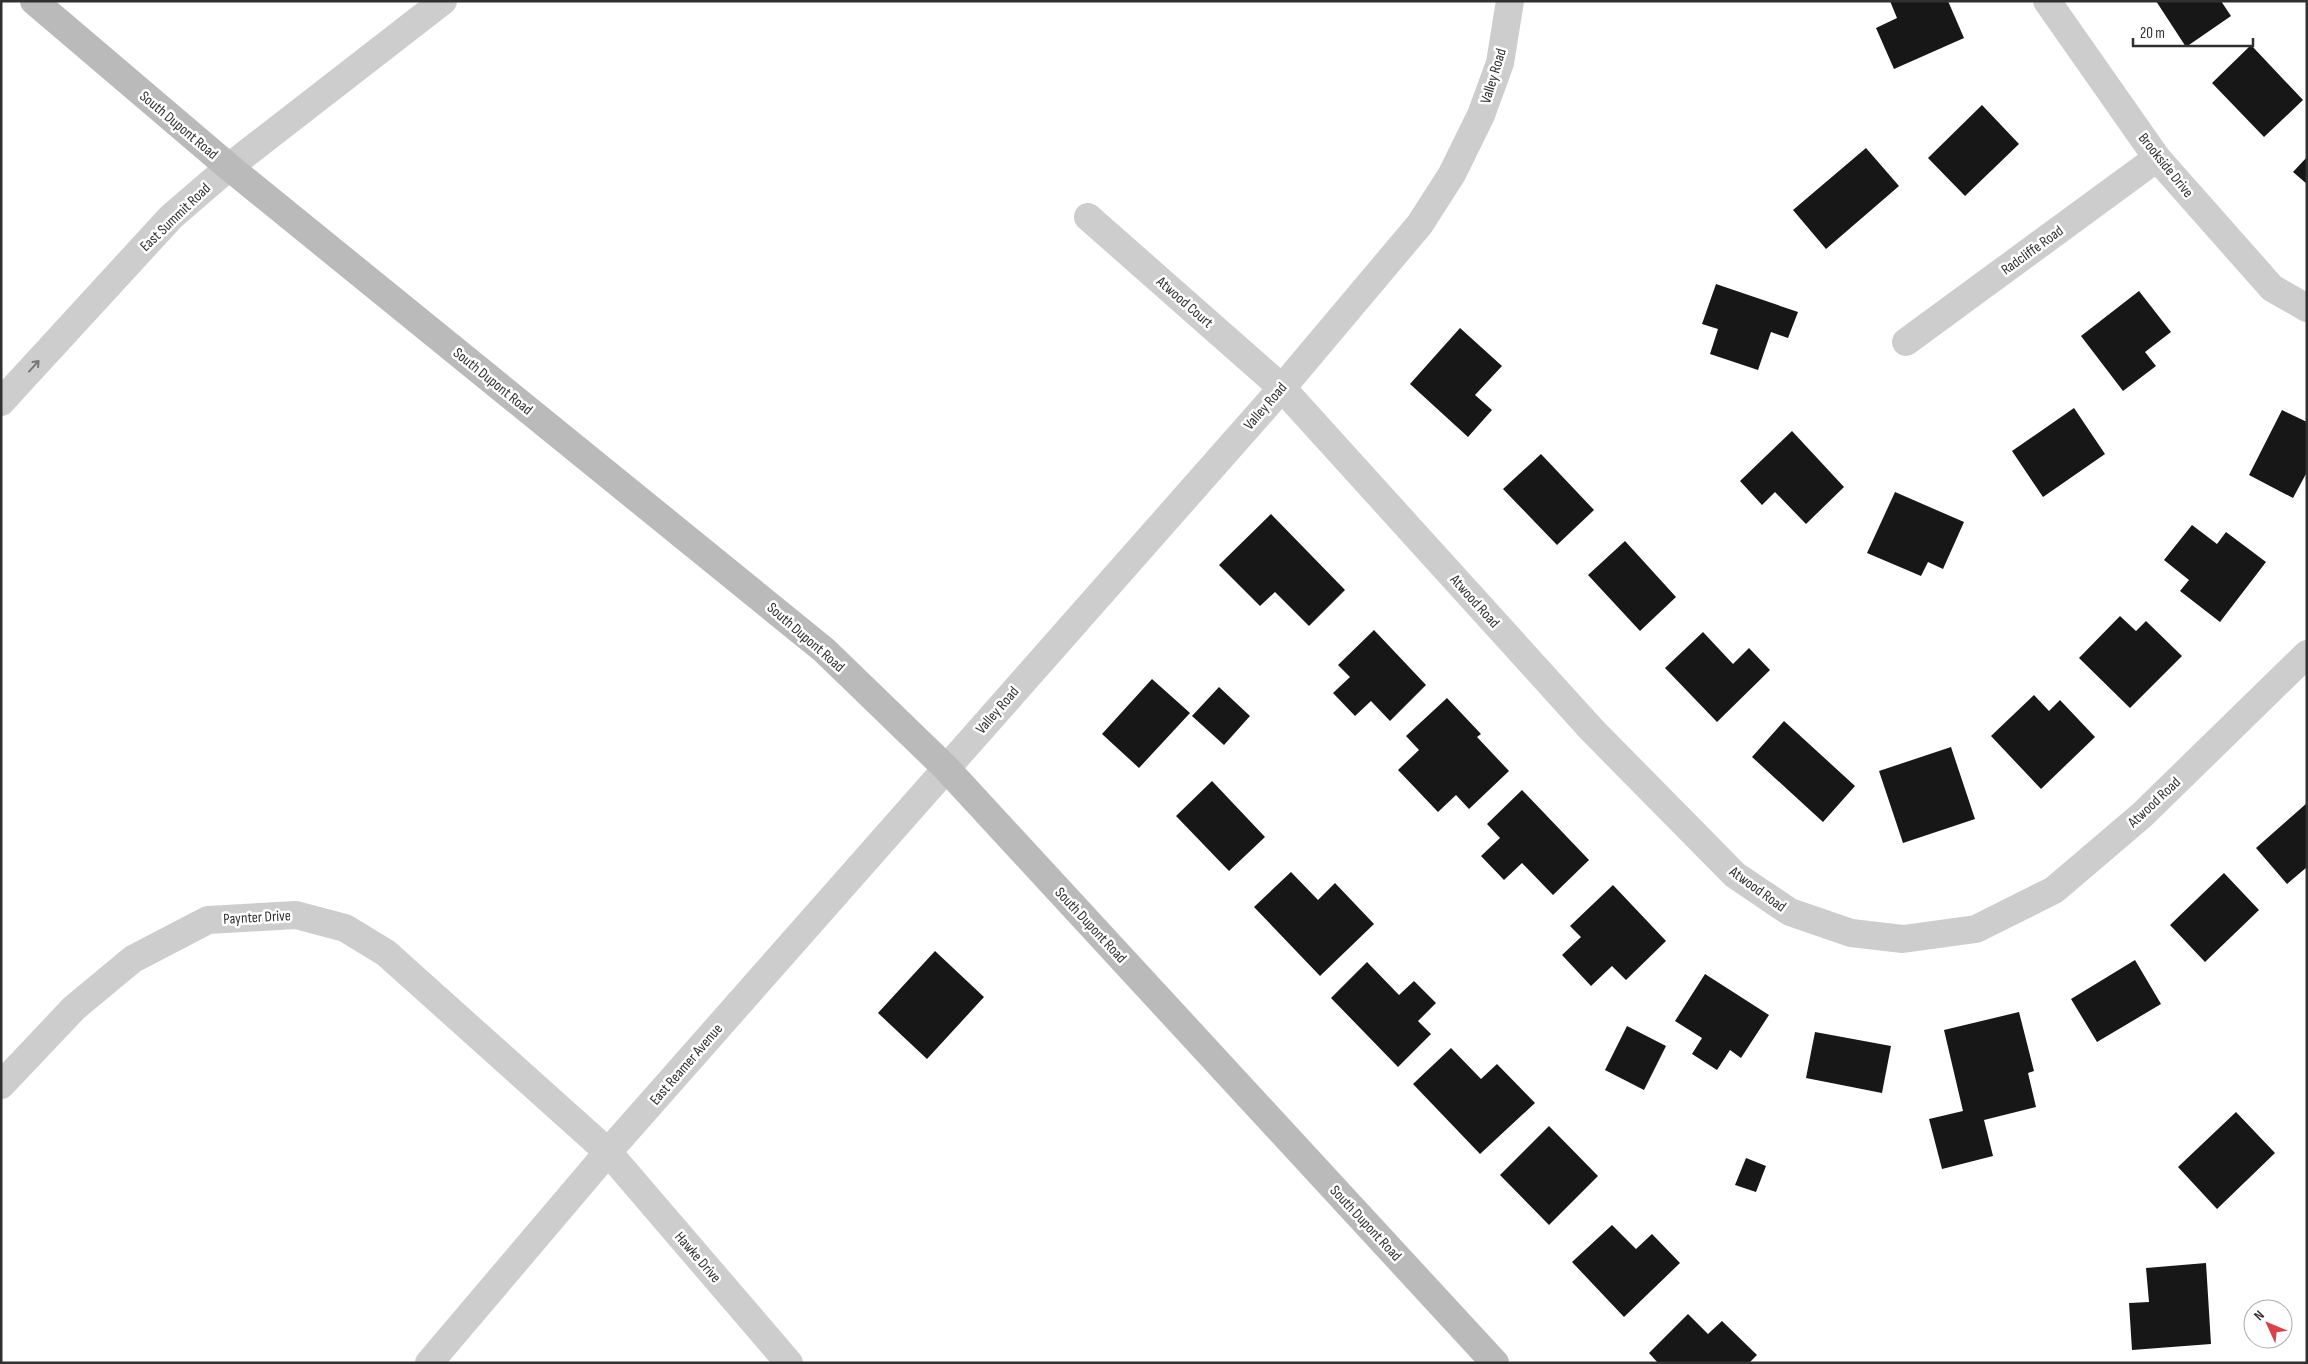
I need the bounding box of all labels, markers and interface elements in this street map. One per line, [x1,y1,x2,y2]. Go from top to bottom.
scale bar [2133,15,2253,47]
text: 20 m [2140,24,2165,43]
street label: Valley Road [1476,46,1511,106]
street label: South Dupont Road [135,87,222,164]
street label: Brookside Drive [2134,129,2197,202]
street label: East Summit Road [136,179,215,256]
street label: Radcliffe Road [1997,221,2067,279]
street label: Atwood Court [1152,272,1217,333]
street label: South Dupont Road [449,344,536,419]
one-way arrow [28,360,40,373]
street label: Valley Road [1240,379,1291,434]
street label: Atwood Road [1445,570,1504,632]
street label: South Dupont Road [763,598,848,676]
street label: Valley Road [972,683,1023,738]
street label: Atwood Road [2123,773,2185,832]
street label: Atwood Road [1725,862,1790,916]
street label: South Dupont Road [1051,883,1131,967]
street label: Paynter Drive [223,906,291,929]
street label: East Reamer Avenue [646,1020,727,1109]
street label: South Dupont Road [1326,1181,1406,1265]
street label: Hawke Drive [670,1228,725,1287]
north arrow [2243,1299,2293,1349]
text: N [2250,1307,2268,1324]

